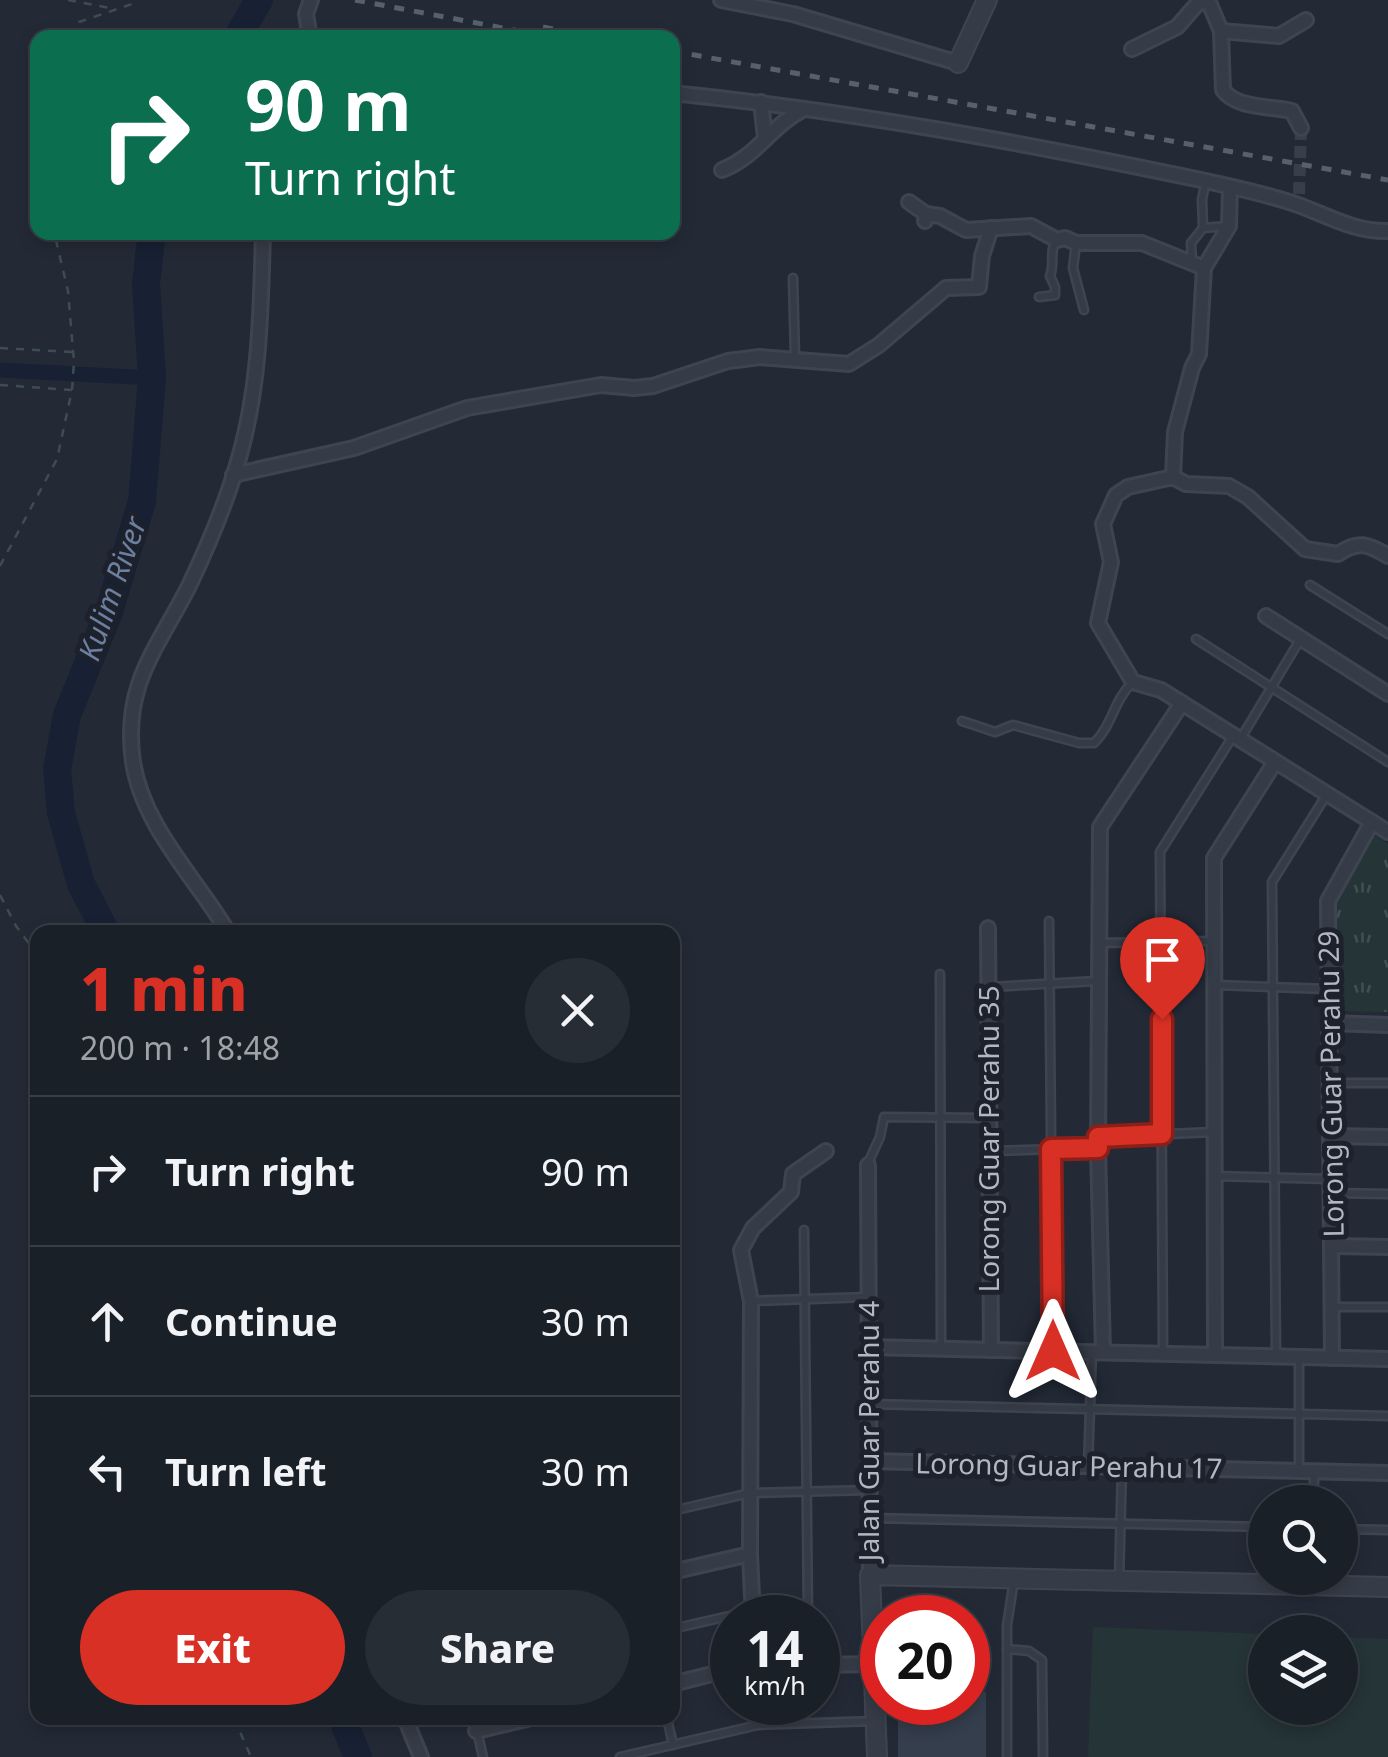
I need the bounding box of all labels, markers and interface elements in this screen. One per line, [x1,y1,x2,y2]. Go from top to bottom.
text: 90 m [245,56,412,152]
icon: right [80,70,210,200]
text: Turn right [245,147,456,208]
water label: Kulim River [68,510,156,666]
pin [1120,917,1205,1020]
street label: Lorong Guar Perahu 29 [1308,930,1352,1238]
icon: arrive [1135,932,1190,987]
text: 1 min [80,947,248,1029]
button: close [525,958,630,1063]
street label: Lorong Guar Perahu 35 [969,986,1007,1292]
text: 200 m · 18:48 [80,1026,280,1069]
icon: right [80,1144,135,1199]
text: Turn right [165,1145,355,1197]
text: 90 m [541,1145,630,1197]
icon: ahead [80,1294,135,1349]
text: Continue [165,1295,338,1347]
text: 30 m [541,1295,630,1347]
position arrow [1001,1299,1105,1403]
street label: Jalan Guar Perahu 4 [849,1301,887,1564]
street label: Lorong Guar Perahu 17 [915,1443,1223,1487]
icon: left [80,1444,135,1499]
text: Turn left [165,1445,327,1497]
text: 30 m [541,1445,630,1497]
map controls [1248,1485,1358,1725]
button: search [1248,1485,1358,1595]
button: Exit [80,1590,345,1705]
button: Share [365,1590,630,1705]
speed limit sign: 20 [860,1595,990,1725]
text: 14 [746,1614,804,1682]
button: layers [1248,1615,1358,1725]
text: km/h [744,1668,806,1702]

